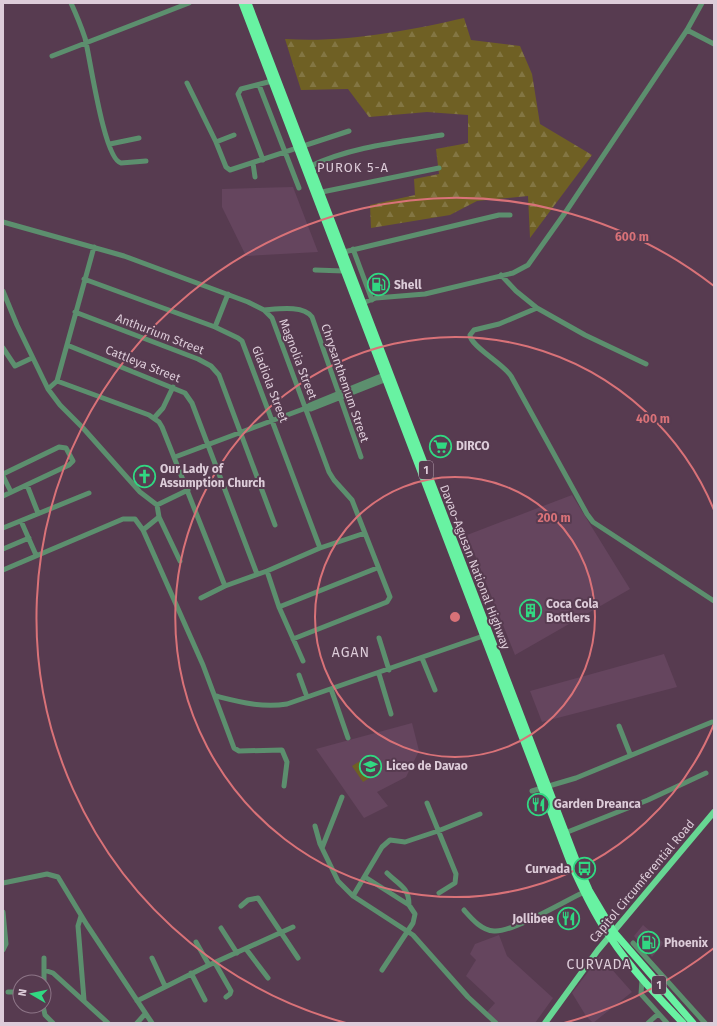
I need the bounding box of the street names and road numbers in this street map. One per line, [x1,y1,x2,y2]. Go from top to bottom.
street label: Anthurium Street [114,311,207,357]
street label: Magnolia Street [276,317,320,402]
street label: Chrysanthemum Street [318,322,372,445]
street label: Cattleya Street [103,343,183,386]
street label: Gladiola Street [249,344,291,425]
road number: 1 [419,461,433,479]
street label: Davao-Agusan National Highway [437,483,513,651]
street label: Capitol Circumferential Road [587,817,697,945]
road number: 1 [652,976,666,994]

